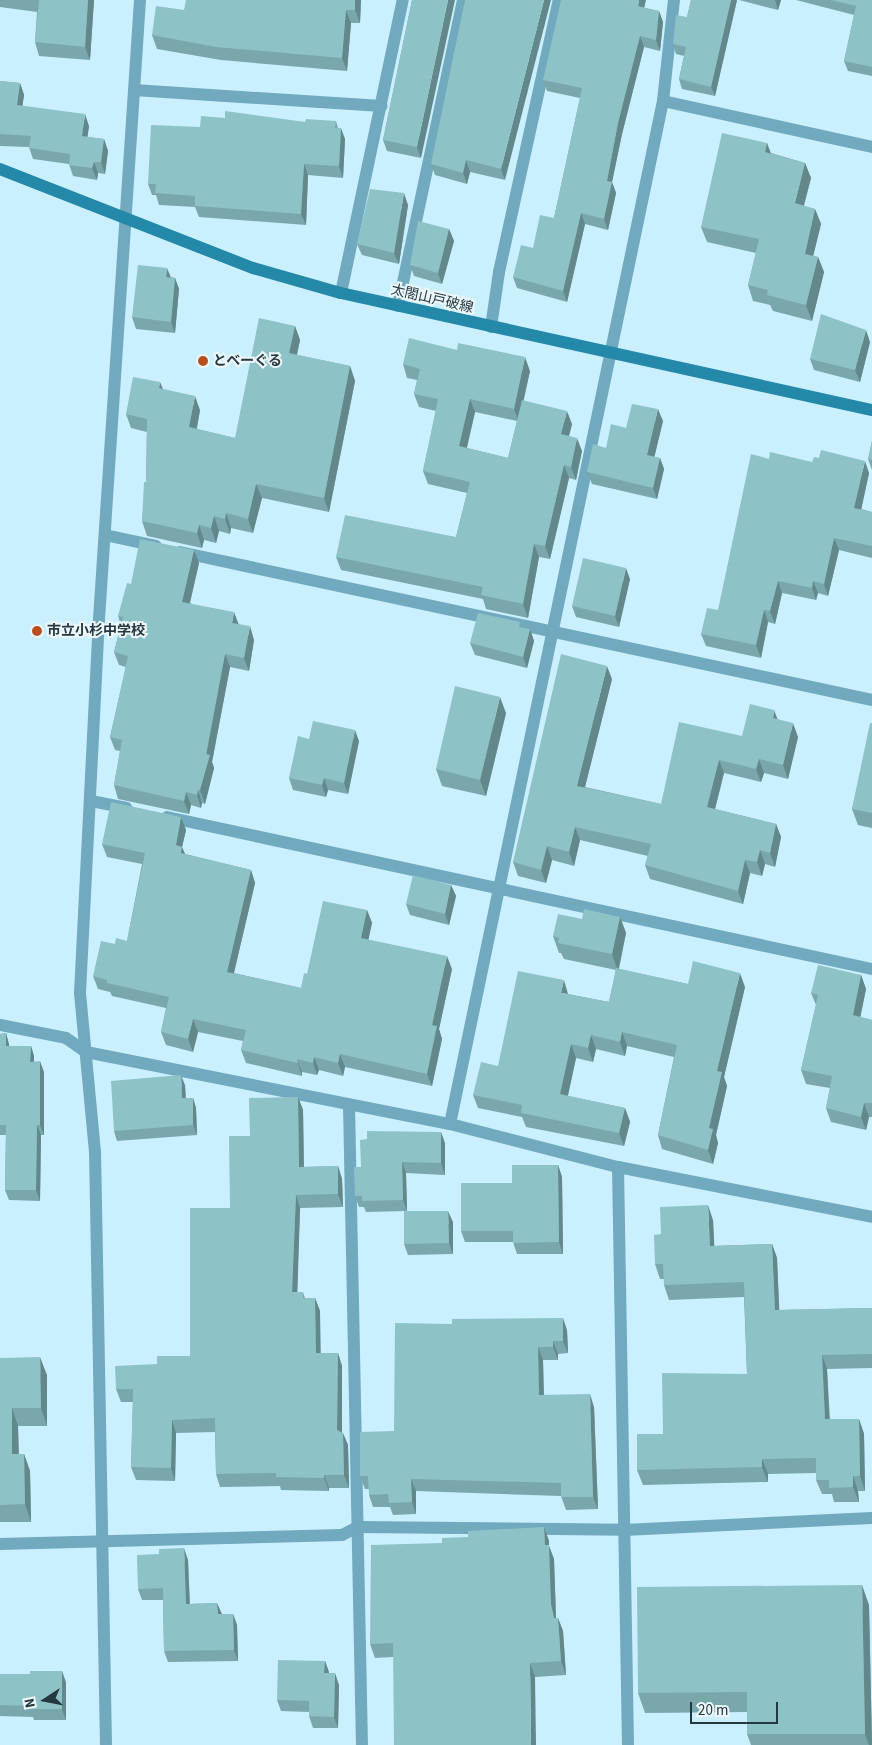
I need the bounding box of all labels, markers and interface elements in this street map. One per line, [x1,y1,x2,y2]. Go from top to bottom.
street label: 太閤山戸破線 [389,281,475,317]
place label: とべーぐる [213,353,283,369]
marker: とべーぐる [197,355,209,367]
place label: 市立小杉中学校 [47,623,145,639]
marker: 市立小杉中学校 [31,625,43,637]
north arrow [20,1675,70,1725]
scale bar [692,1692,780,1724]
text: N [20,1696,41,1709]
text: 20 m [698,1700,728,1721]

